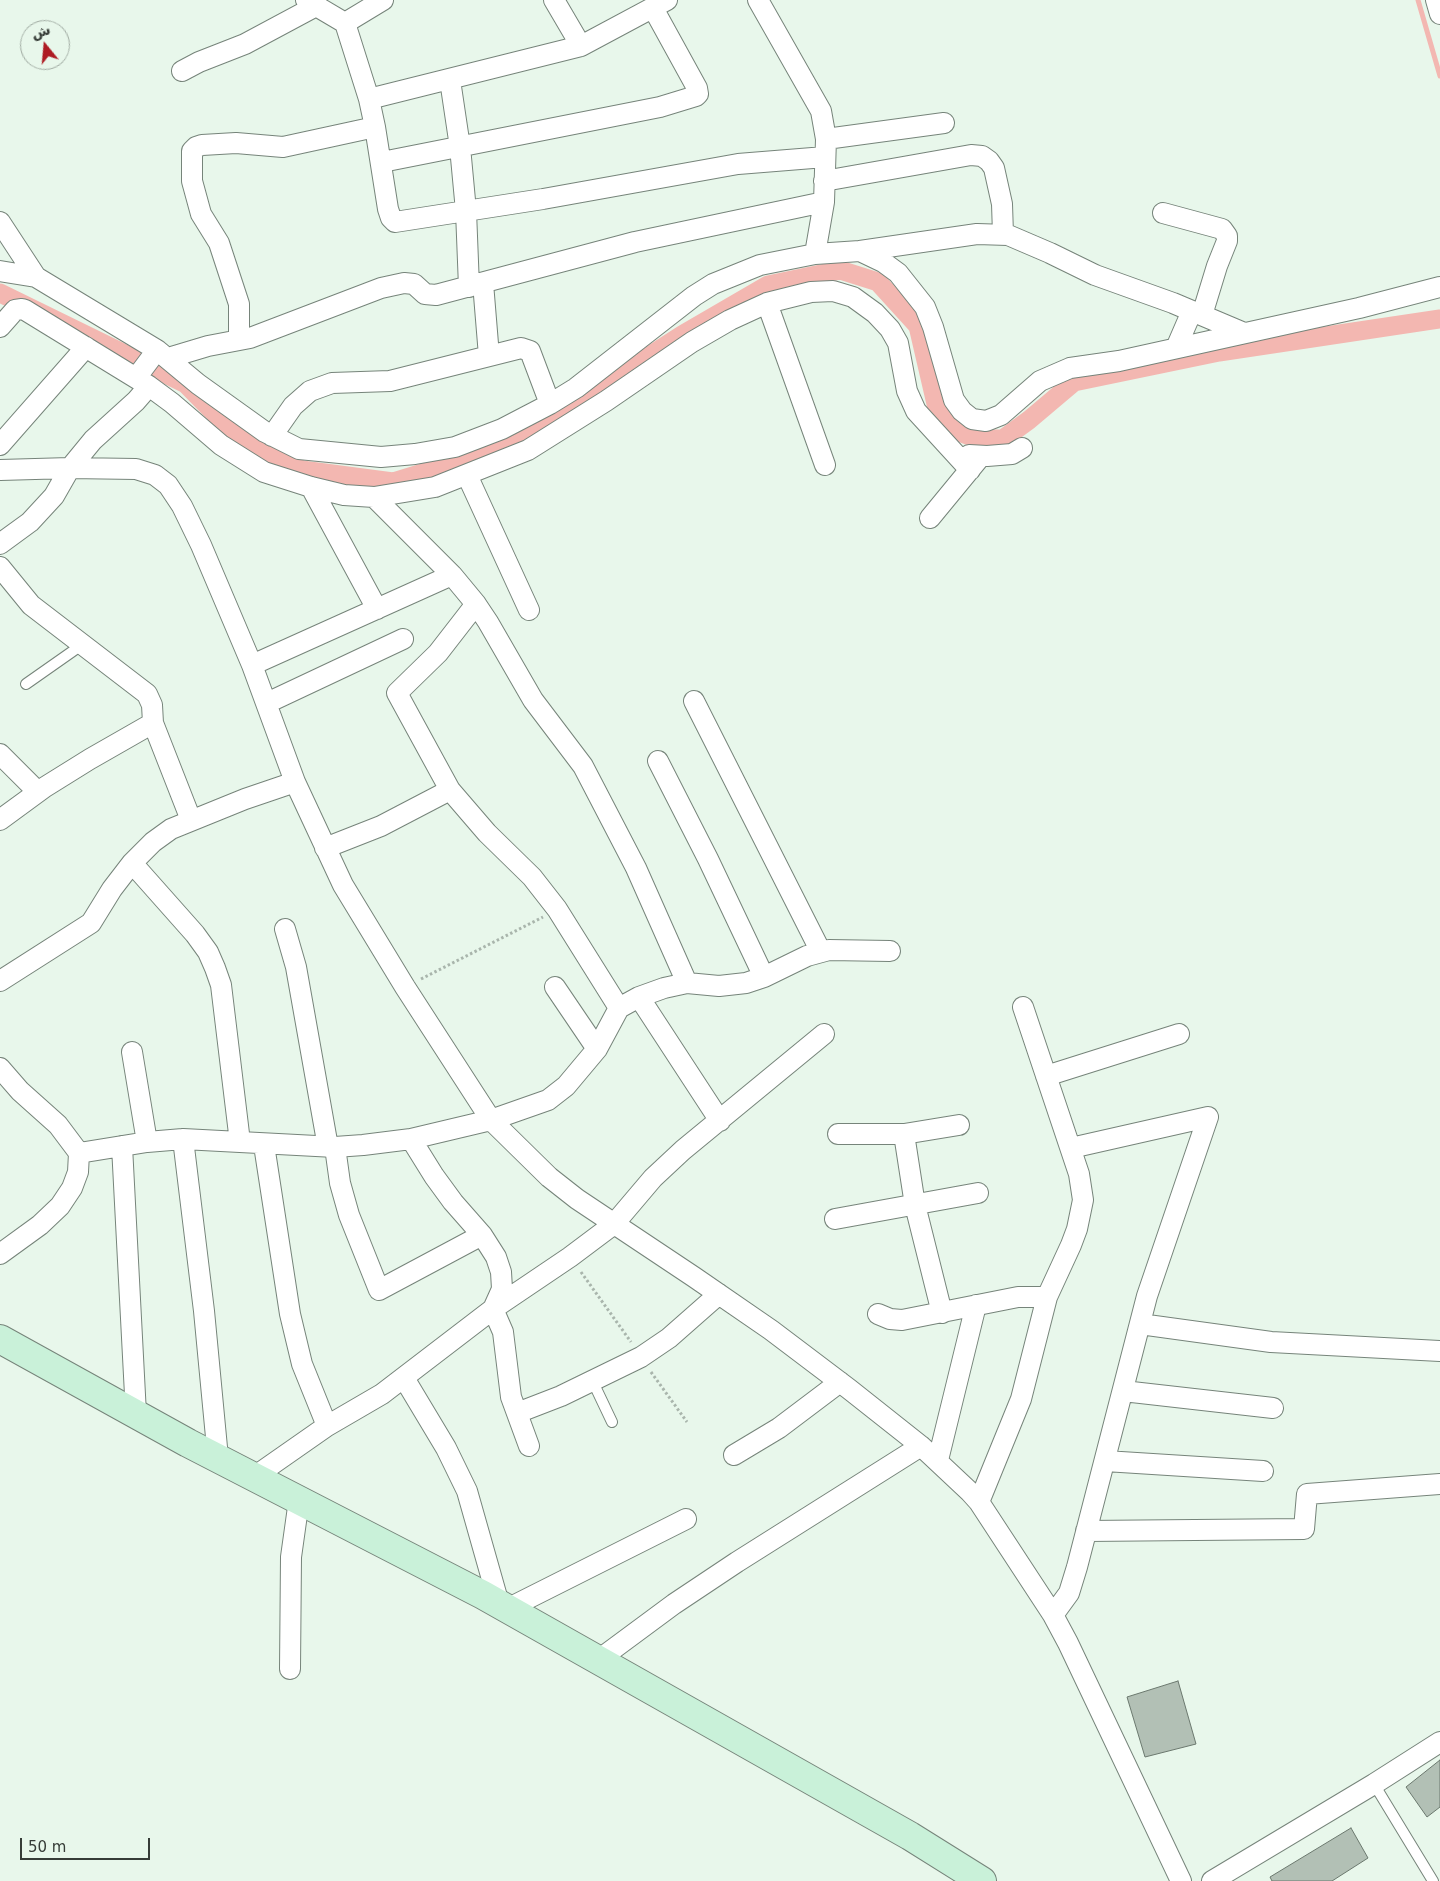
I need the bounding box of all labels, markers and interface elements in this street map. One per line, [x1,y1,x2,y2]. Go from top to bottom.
north arrow [20,20,70,70]
text: ش [29,21,52,42]
scale bar [22,1828,152,1860]
text: 50 m [28,1838,66,1856]

